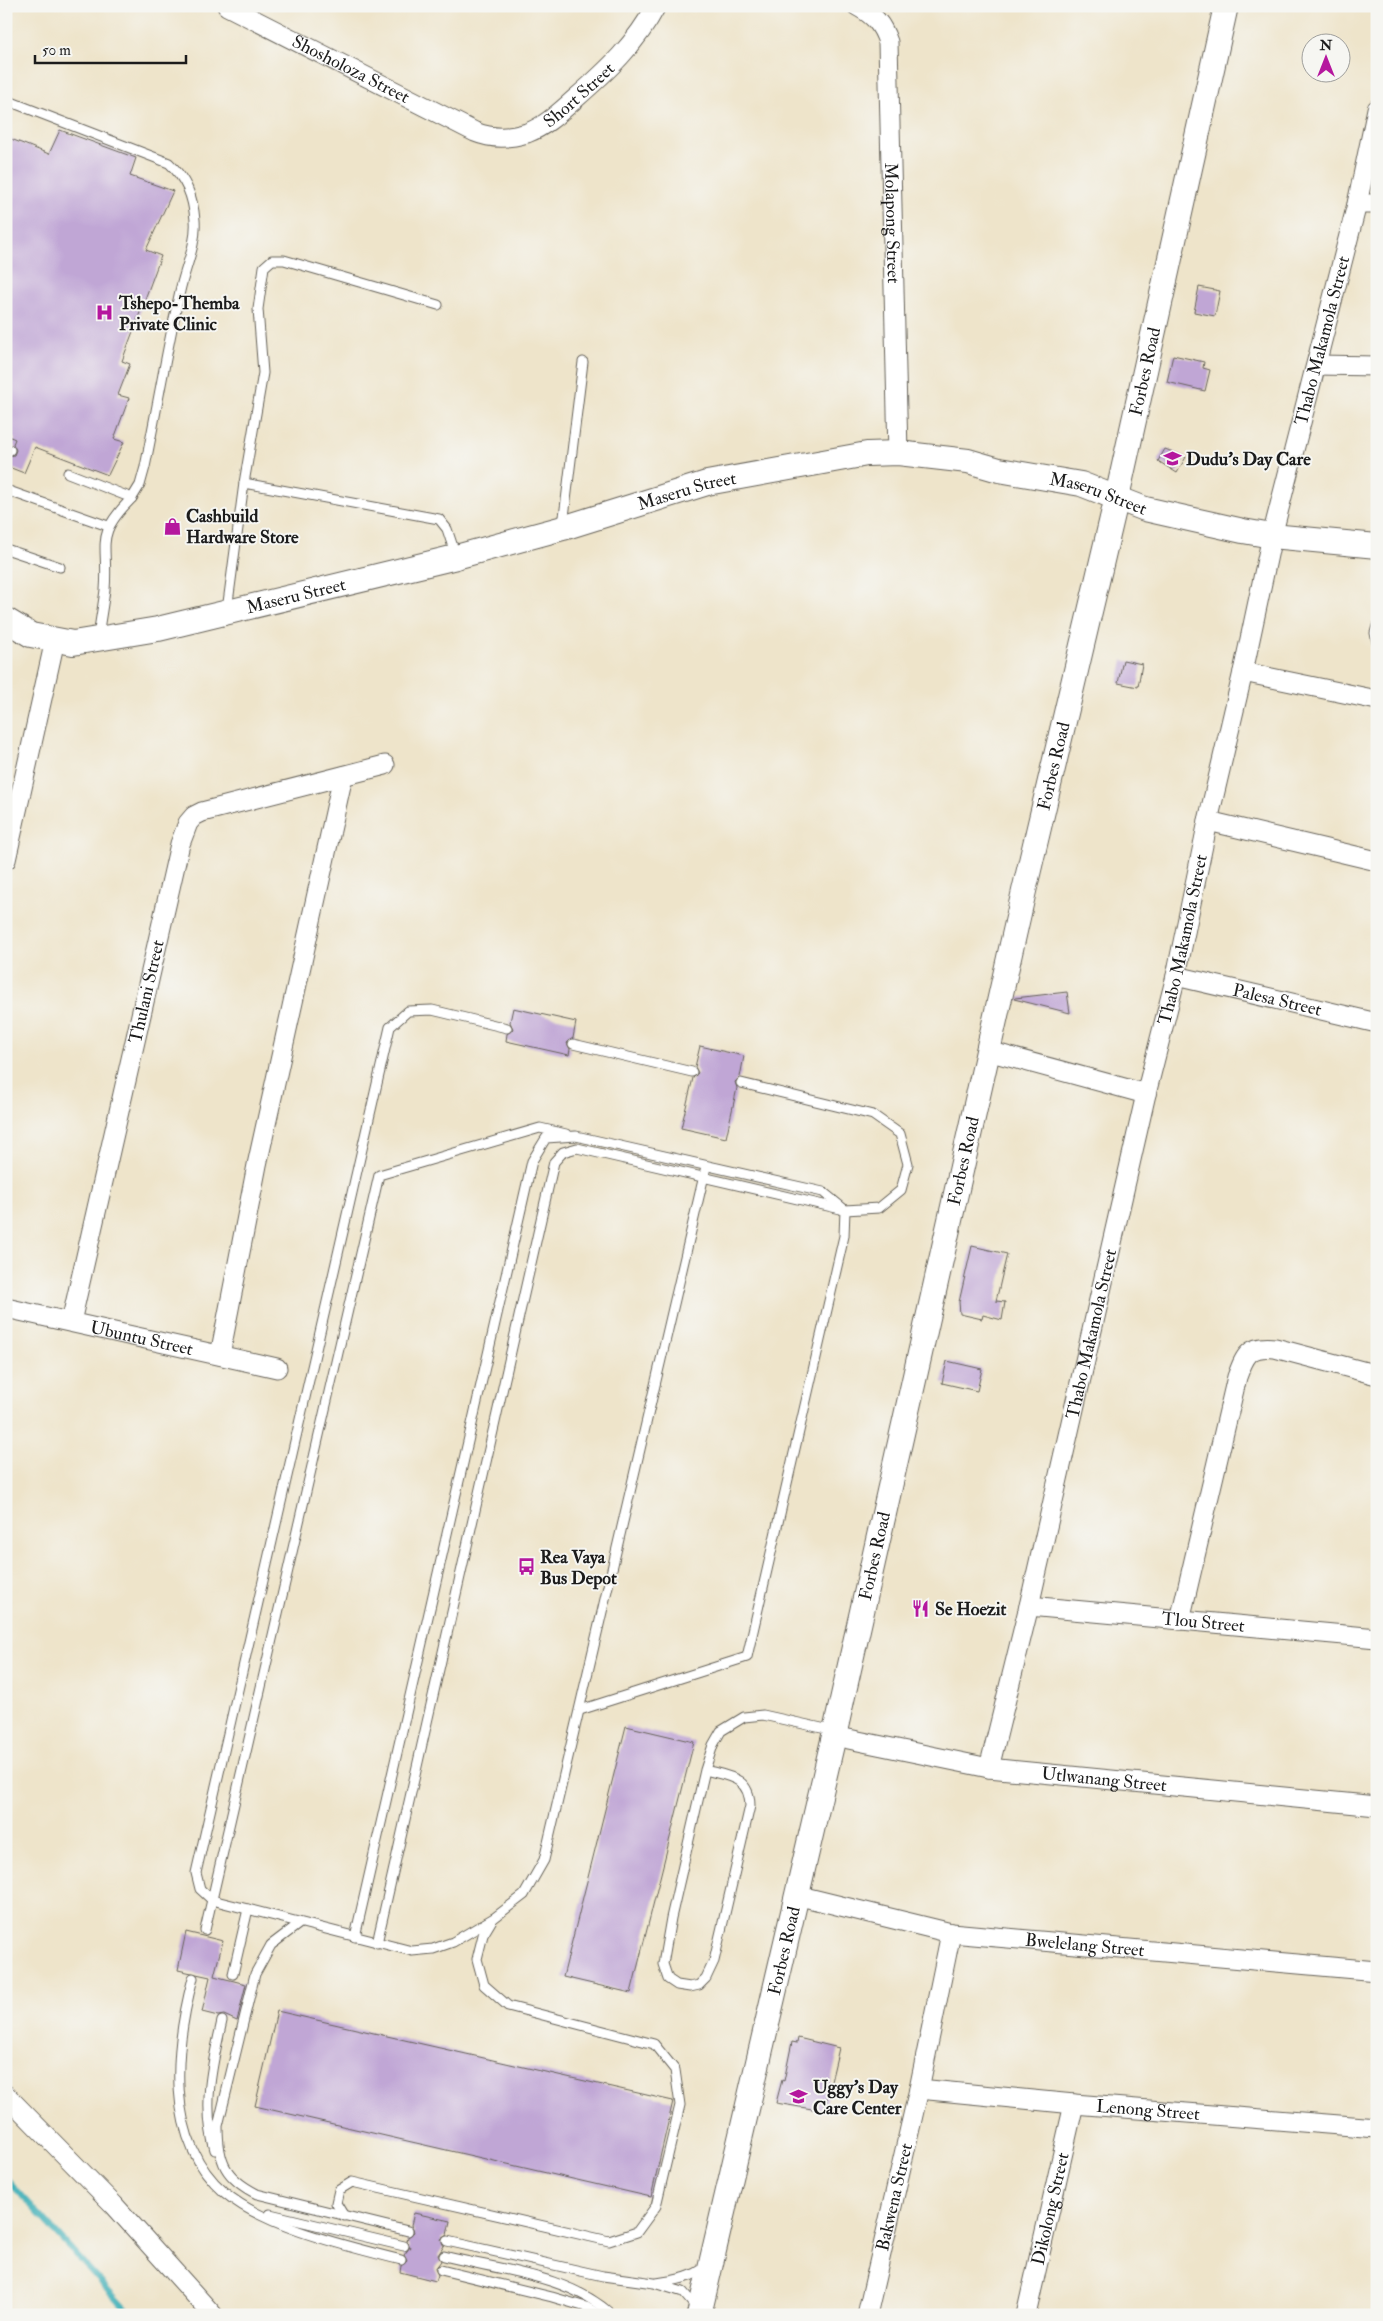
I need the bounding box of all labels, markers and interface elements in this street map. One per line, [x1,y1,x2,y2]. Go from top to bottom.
street label: Shosholoza Street [288,30,413,109]
scale bar [35,32,186,64]
north arrow [1300,32,1350,82]
text: N [1319,37,1333,54]
text: 50 m [42,41,71,60]
street label: Short Street [539,57,620,133]
street label: Molapong Street [879,162,905,284]
street label: Thabo Makamola Street [1290,253,1355,428]
place label: Tshepo-Themba Private Clinic [118,292,240,336]
hospital icon: Tshepo-Themba Private Clinic [95,303,115,323]
street label: Forbes Road [1124,325,1166,418]
place label: Dudu's Day Care [1186,448,1311,471]
school or university icon: Dudu's Day Care [1162,449,1182,469]
street label: Maseru Street [635,467,738,516]
street label: Maseru Street [1048,468,1150,521]
place label: Cashbuild Hardware Store [186,505,299,549]
shop icon: Cashbuild Hardware Store [162,516,182,536]
street label: Maseru Street [244,573,348,619]
street label: Forbes Road [1032,719,1076,813]
street label: Thabo Makamola Street [1153,852,1213,1027]
street label: Thulani Street [124,938,170,1046]
street label: Palesa Street [1231,979,1324,1022]
street label: Forbes Road [943,1114,985,1208]
street label: Thabo Makamola Street [1061,1247,1122,1421]
street label: Ubuntu Street [88,1316,195,1361]
street label: Forbes Road [854,1509,896,1603]
place label: Rea Vaya Bus Depot [540,1546,617,1590]
bus stop icon: Rea Vaya Bus Depot [516,1557,536,1577]
place label: Se Hoezit [935,1598,1006,1621]
restaurant icon: Se Hoezit [911,1599,931,1619]
street label: Tlou Street [1161,1607,1246,1638]
street label: Utlwanang Street [1041,1762,1168,1797]
street label: Forbes Road [763,1904,806,1997]
street label: Bwelelang Street [1024,1929,1146,1962]
place label: Uggy's Day Care Center [813,2076,902,2120]
school or university icon: Uggy's Day Care Center [789,2087,809,2107]
street label: Lenong Street [1095,2095,1201,2126]
street label: Bakwena Street [871,2141,918,2253]
street label: Dikolong Street [1027,2150,1075,2267]

